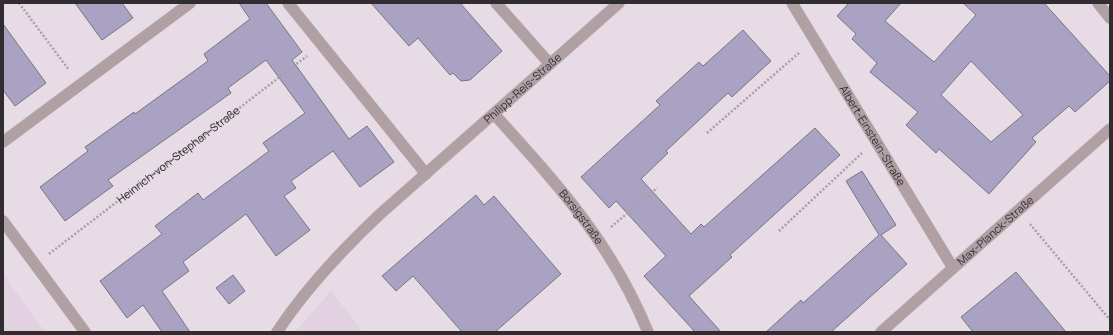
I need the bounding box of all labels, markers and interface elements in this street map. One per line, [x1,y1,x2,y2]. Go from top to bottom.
street label: Philipp-Reis-Straße [480,49,565,126]
street label: Albert-Einstein-Straße [837,82,910,189]
street label: Heinrich-von-Stephan-Straße [113,102,243,206]
street label: Borsigstraße [556,186,607,247]
street label: Max-Planck-Straße [954,192,1037,268]

